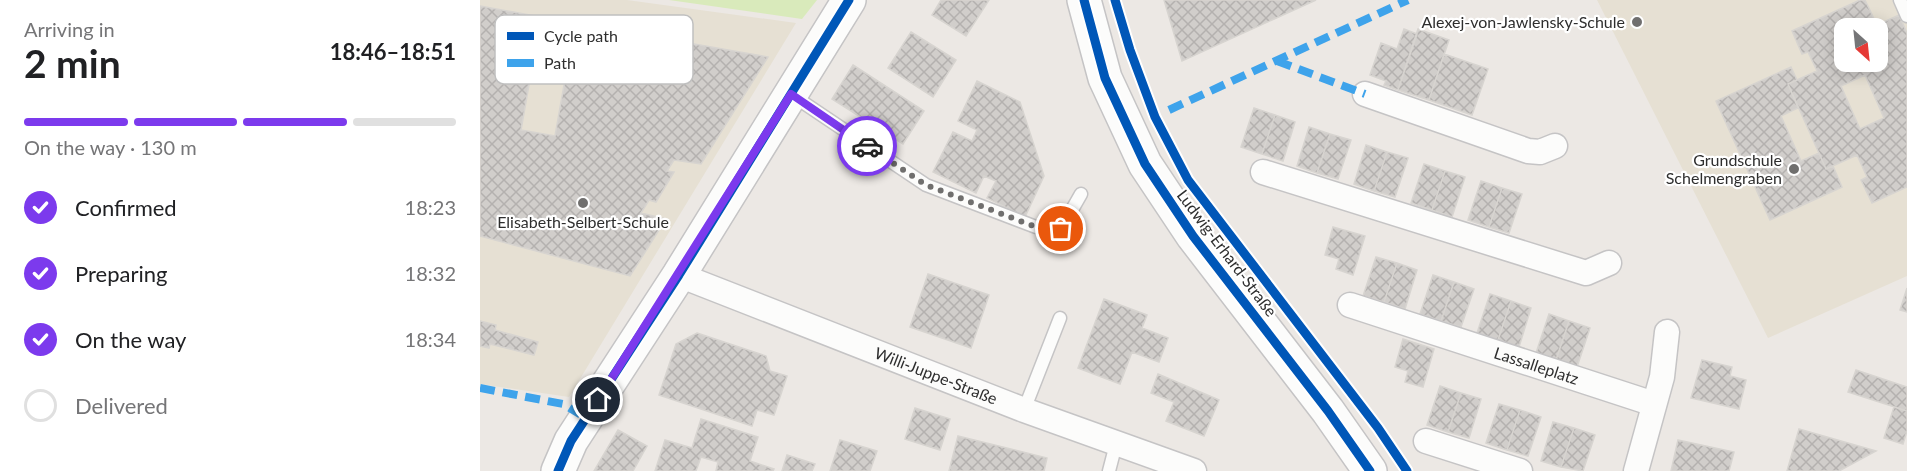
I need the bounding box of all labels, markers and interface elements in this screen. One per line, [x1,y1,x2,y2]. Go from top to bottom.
place label: Alexej-von-Jawlensky-Schule [1421,12,1625,31]
legend [495,15,693,84]
marker: Alexej-von-Jawlensky-Schule [1630,15,1644,29]
text: Arriving in [24,17,115,41]
north arrow [1834,18,1888,72]
map controls [1834,18,1888,72]
text: Cycle path [544,26,618,45]
text: 18:46–18:51 [330,38,456,65]
text: 2 min [24,40,121,86]
text: Path [544,53,576,72]
courier [837,116,897,176]
icon: car [851,130,884,163]
text: On the way · 130 m [24,135,197,159]
place label: Grundschule Schelmengraben [1666,150,1782,187]
marker: Grundschule Schelmengraben [1787,162,1801,176]
street label: Ludwig-Erhard-Straße [1174,186,1281,320]
icon: check [24,191,57,224]
text: Confirmed [75,194,177,221]
text: 18:23 [405,195,456,219]
marker: Elisabeth-Selbert-Schule [576,196,590,210]
pin [1035,203,1086,254]
place label: Elisabeth-Selbert-Schule [497,212,669,231]
icon: bag [1044,212,1077,245]
icon: check [24,257,57,290]
text: Preparing [75,260,167,287]
text: 18:32 [405,261,456,285]
icon: check [24,323,57,356]
text: On the way [75,326,186,353]
text: 18:34 [405,327,456,351]
street label: Willi-Juppe-Straße [872,343,1000,408]
street label: Lassalleplatz [1492,343,1581,388]
pin [572,374,623,425]
icon: home [581,383,614,416]
text: Delivered [75,392,168,419]

